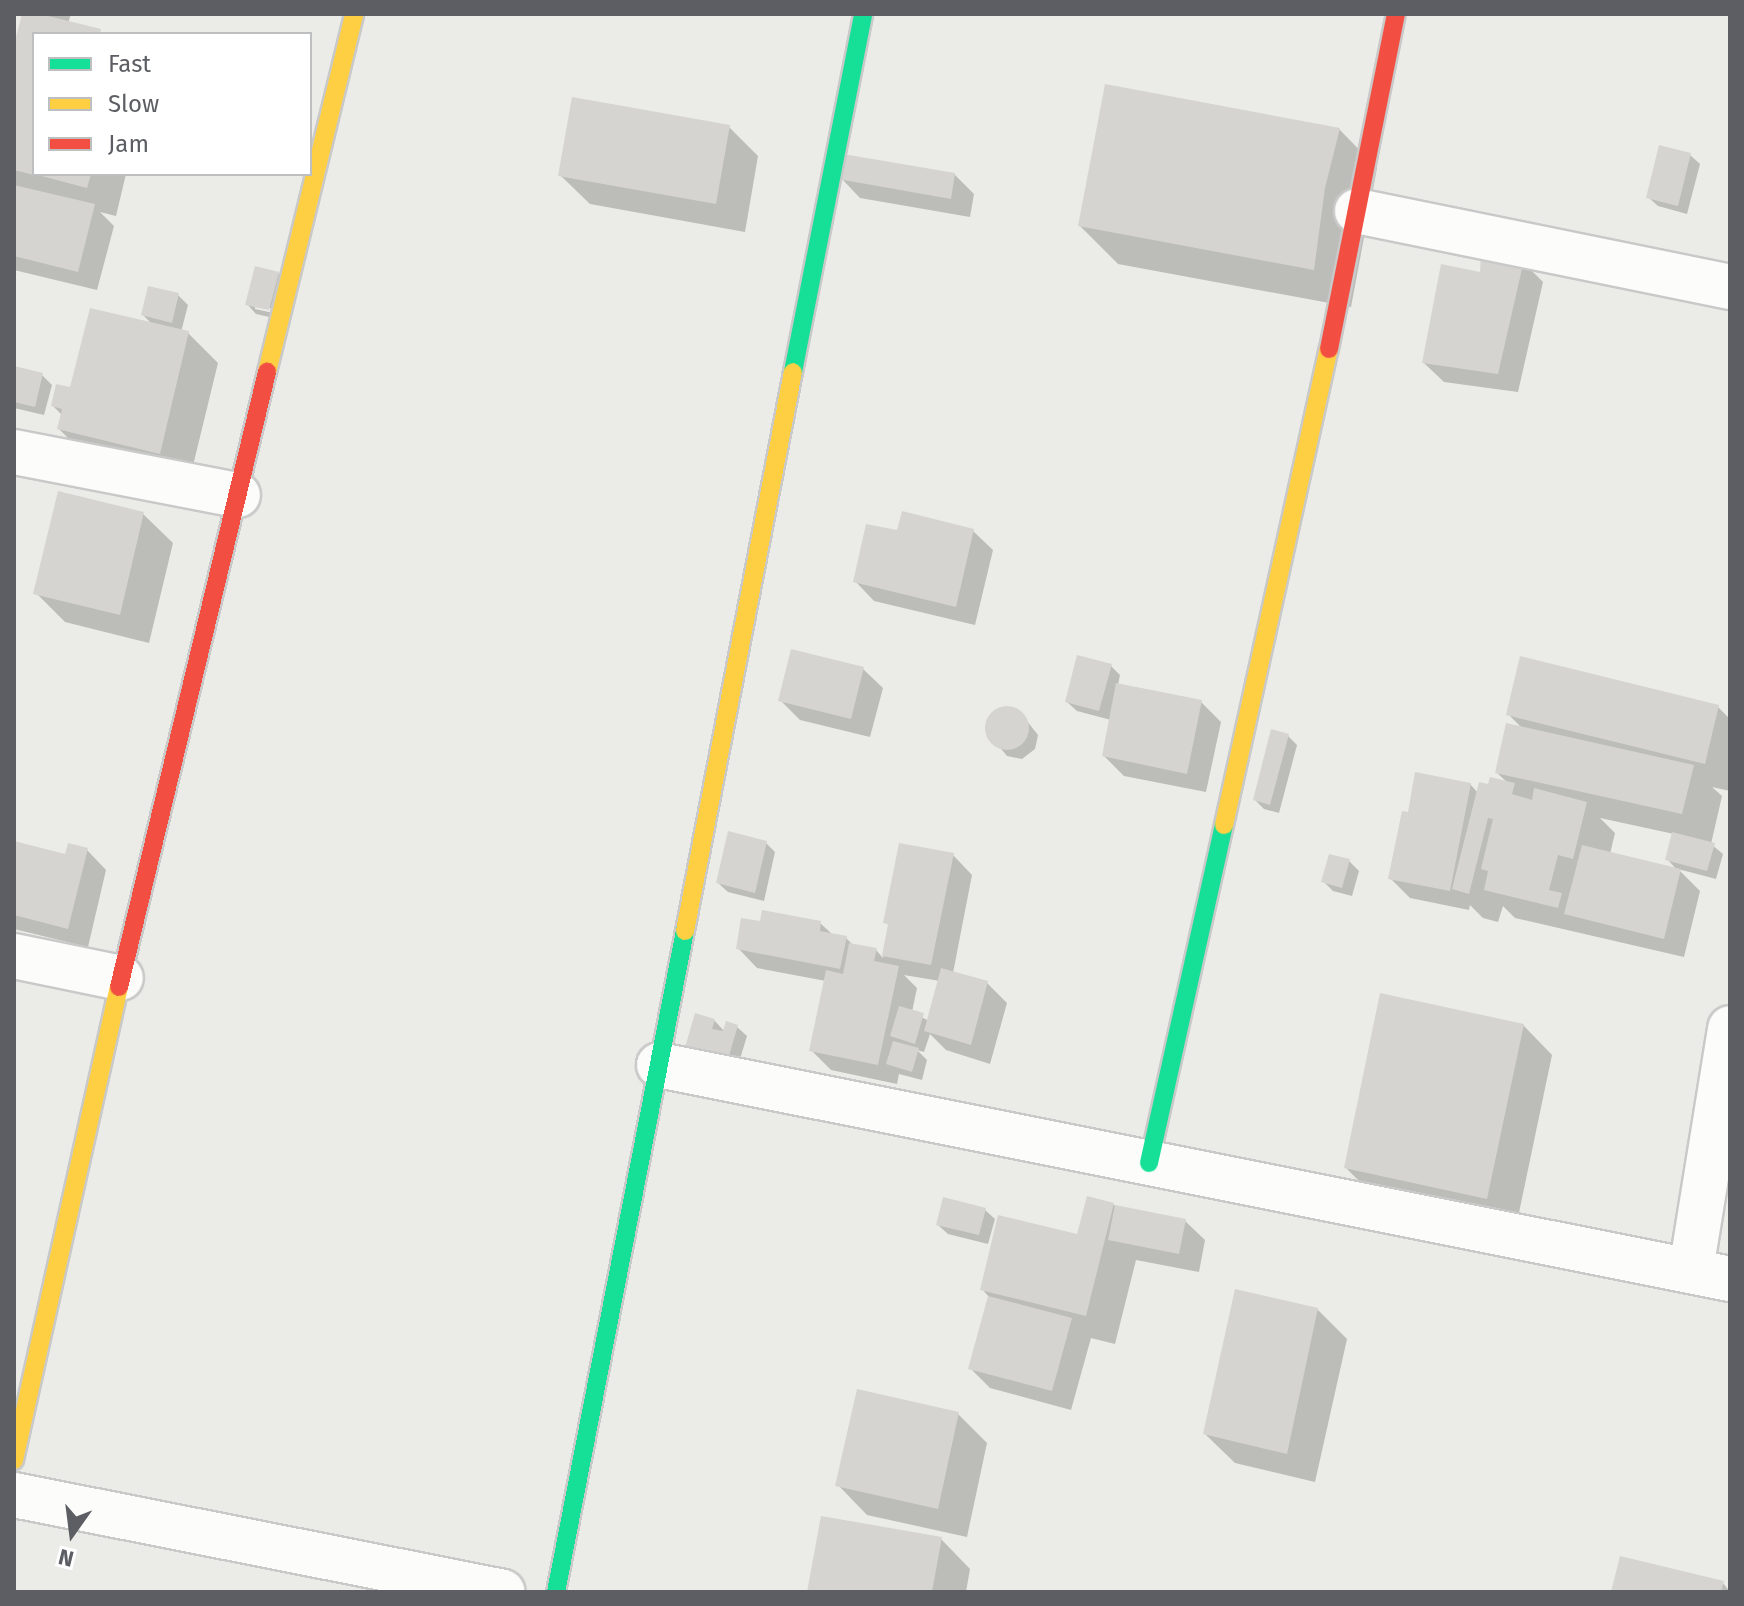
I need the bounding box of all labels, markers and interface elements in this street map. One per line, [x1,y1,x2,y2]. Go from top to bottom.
legend [32,32,312,176]
text: Fast [108,50,151,78]
text: Slow [108,90,159,118]
text: Jam [108,130,149,158]
north arrow [32,1494,112,1574]
text: N [56,1543,76,1573]

